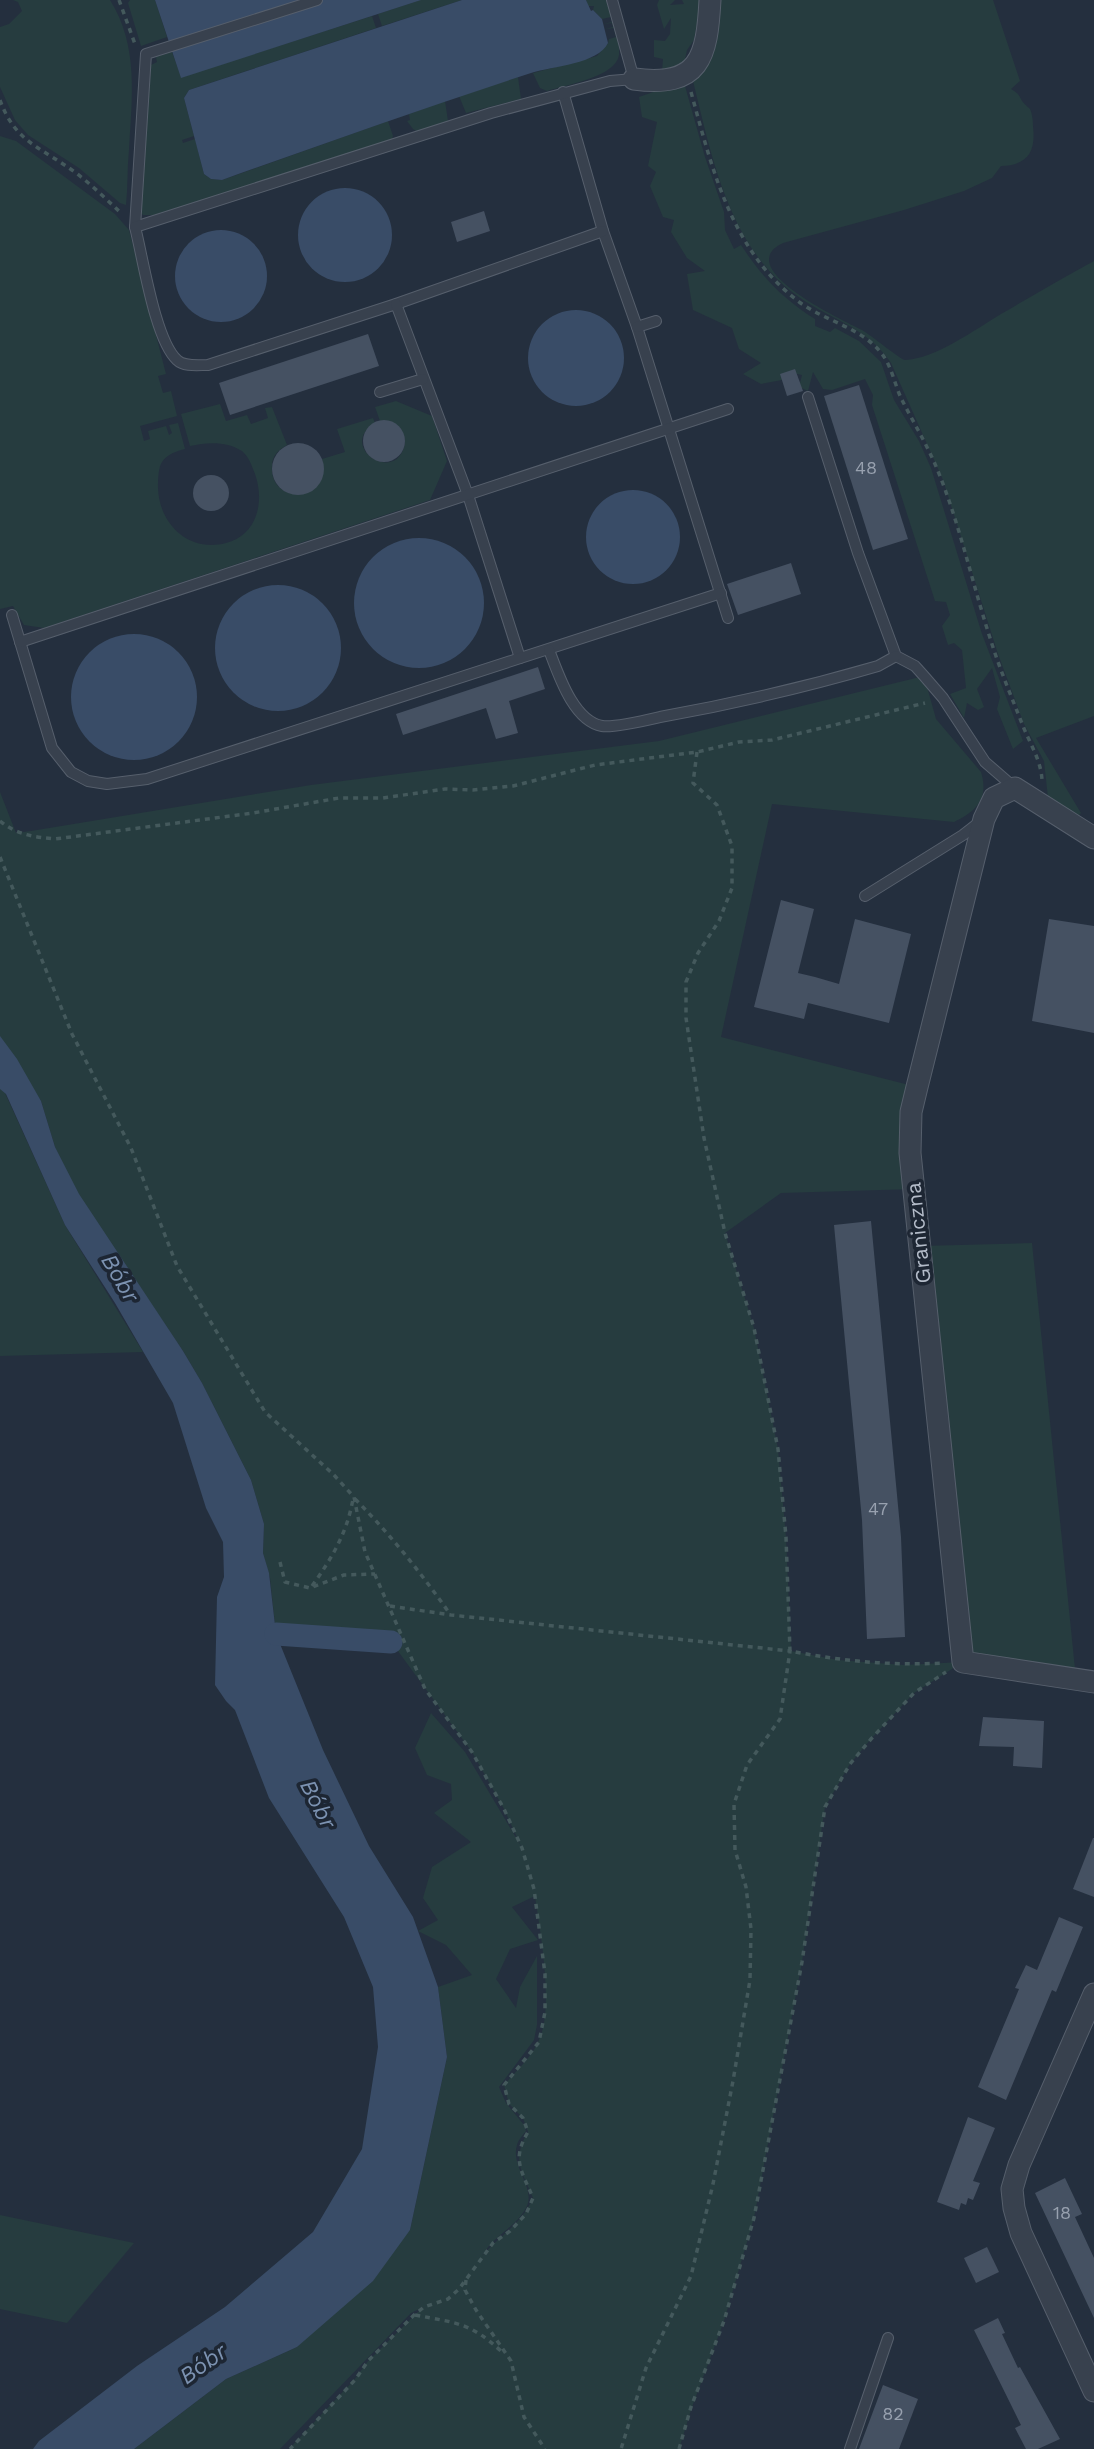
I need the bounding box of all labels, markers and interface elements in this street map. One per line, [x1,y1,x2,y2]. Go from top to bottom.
house number: 48 [855,457,877,478]
street label: Graniczna [900,1181,936,1285]
water label: Bóbr [95,1249,145,1308]
house number: 47 [868,1498,888,1519]
water label: Bóbr [294,1775,342,1834]
house number: 18 [1053,2202,1071,2223]
water label: Bóbr [174,2338,233,2390]
house number: 82 [882,2403,904,2424]

